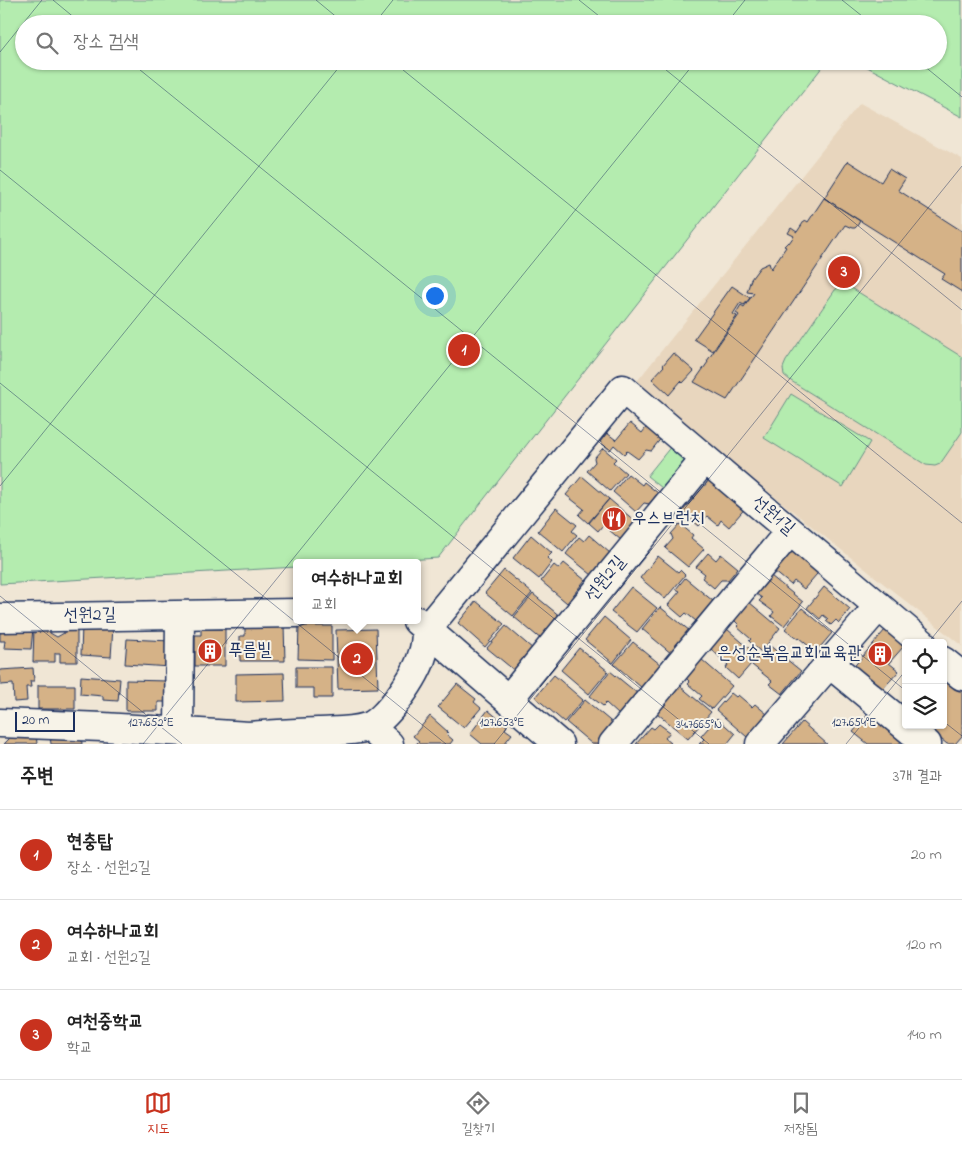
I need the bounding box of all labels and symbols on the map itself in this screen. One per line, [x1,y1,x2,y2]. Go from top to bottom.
pin: 3 [828,253,860,291]
your location [422,283,448,309]
pin: 1 [448,331,480,369]
street label: 선원1길 [746,490,801,542]
restaurant icon: 우스브런치 [601,506,627,532]
place label: 우스브런치 [632,506,704,532]
street label: 선원2길 [579,550,633,608]
street label: 선원2길 [64,603,117,629]
building icon: 푸름빌 [197,638,223,664]
place label: 푸름빌 [228,638,272,664]
pin: 2 [341,640,373,678]
place label: 은성순복음교회교육관 [717,641,862,667]
building icon: 은성순복음교회교육관 [867,641,893,667]
scale bar [15,709,75,732]
text: 127.652°E [128,714,174,732]
text: 127.653°E [480,714,524,732]
text: 127.654°E [832,714,876,732]
text: 34.7665°N [676,716,722,734]

